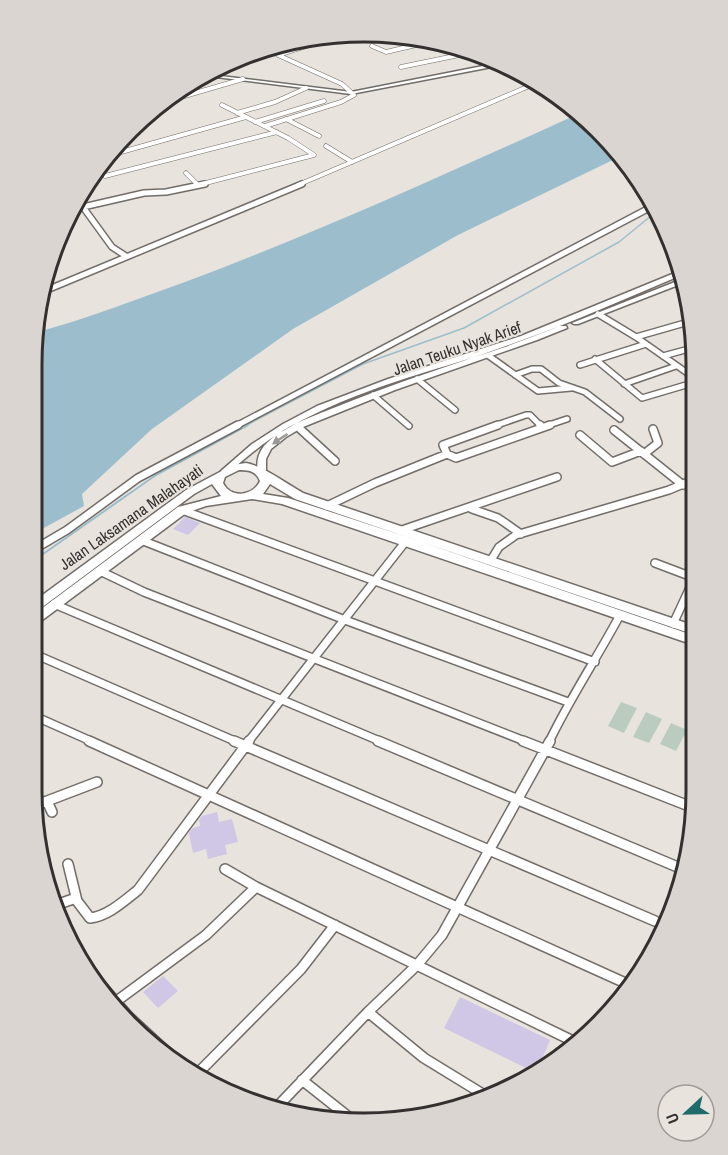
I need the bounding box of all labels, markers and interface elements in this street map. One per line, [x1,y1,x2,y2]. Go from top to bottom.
street label: Jalan Teuku Nyak Arief [390,316,524,380]
one-way arrow [272,433,288,445]
street label: Jalan Laksamana Malahayati [55,459,207,575]
north arrow [656,1083,716,1143]
text: U [660,1110,684,1127]

